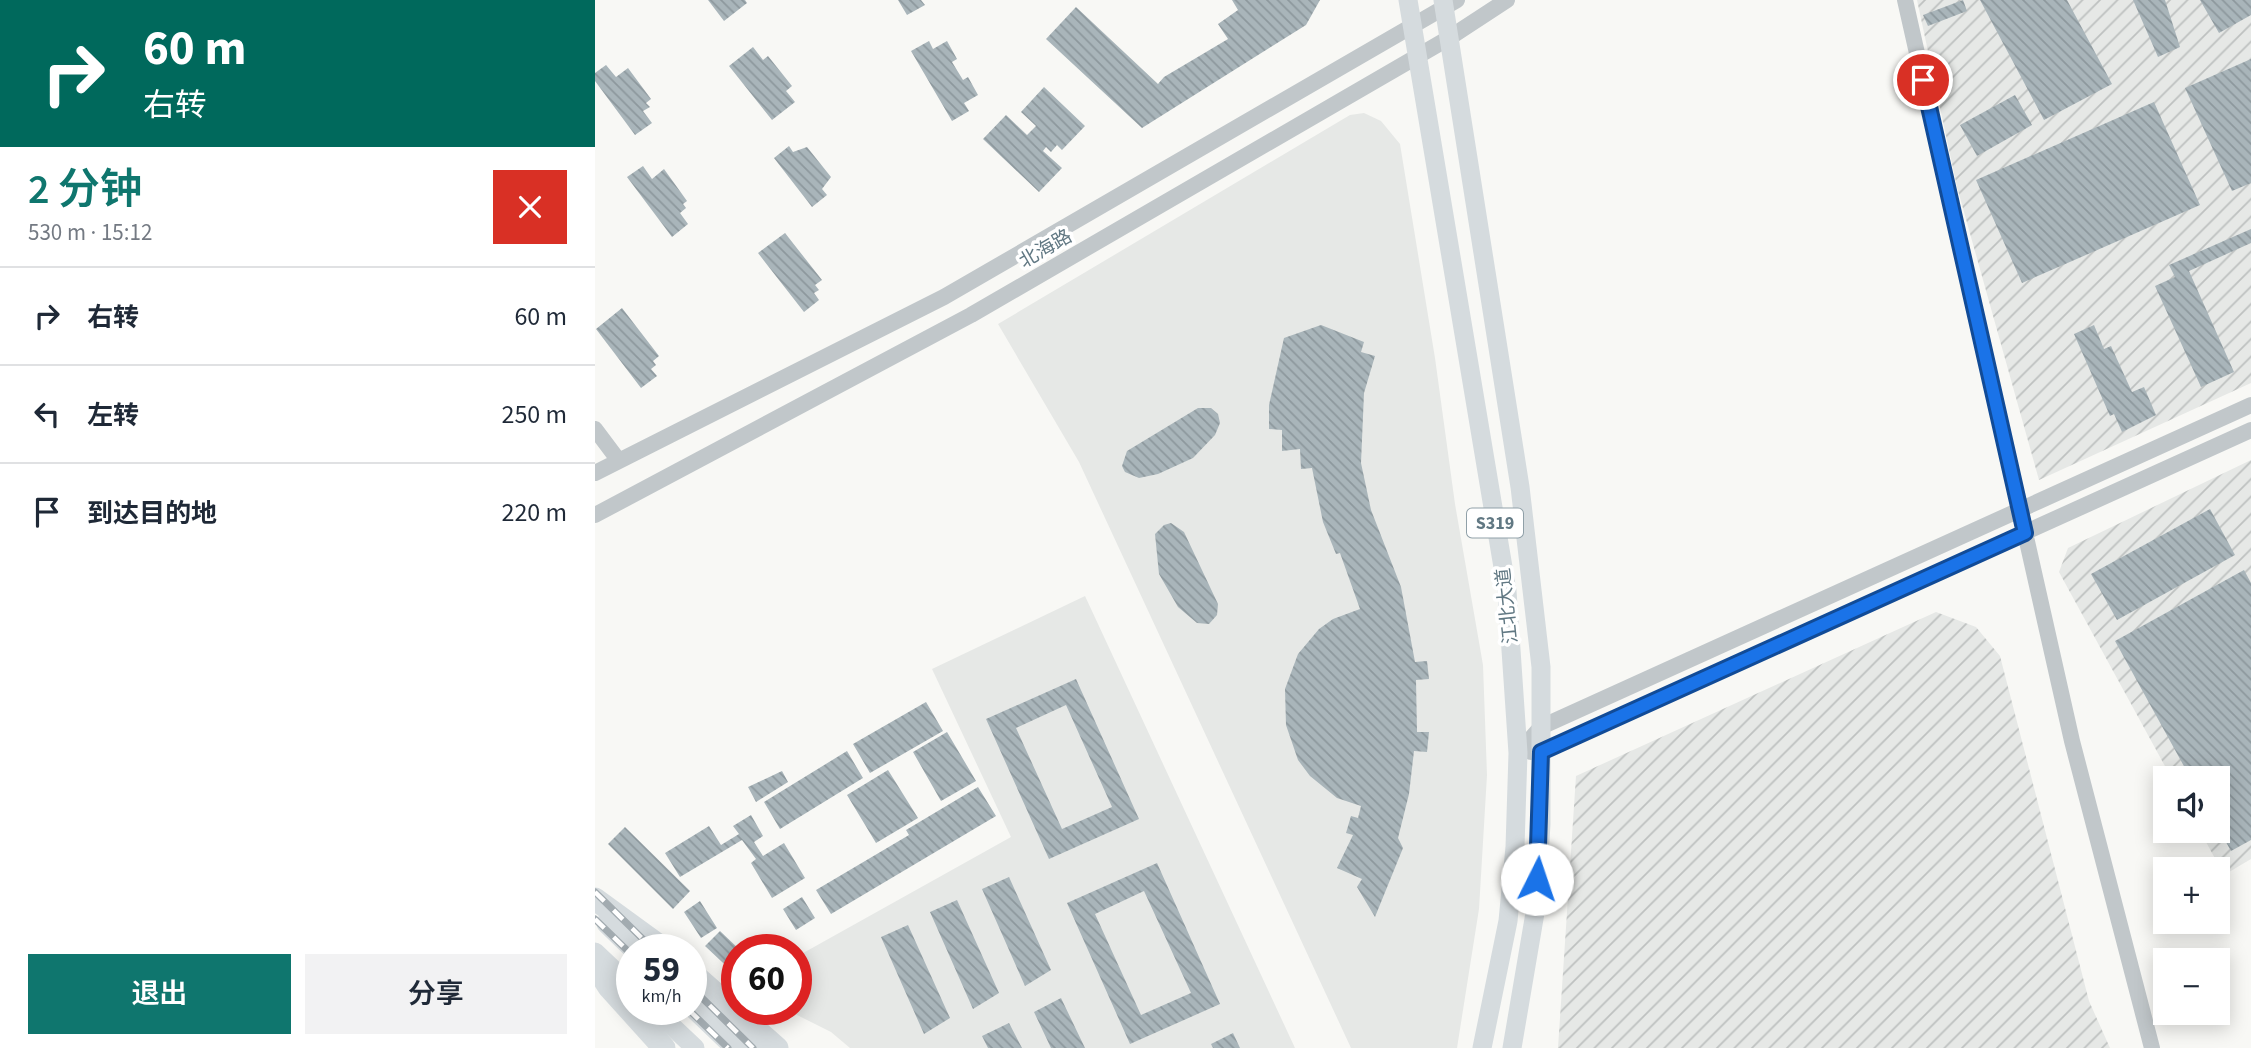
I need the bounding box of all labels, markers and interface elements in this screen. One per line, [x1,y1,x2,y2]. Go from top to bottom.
text: 60 m [143,14,247,84]
icon: right [28,28,119,119]
pin [1893,50,1953,110]
icon: arrive [1904,61,1942,99]
text: 右转 [143,83,207,129]
text: 2 分钟 [28,160,142,220]
button: close [493,170,567,244]
text: 530 m · 15:12 [28,216,152,249]
street label: 北海路 [1014,223,1077,275]
icon: right [28,297,66,335]
text: 60 m [514,298,567,335]
text: 右转 [87,299,139,336]
icon: left [28,395,66,433]
text: 250 m [501,396,567,433]
text: 左转 [87,397,139,434]
icon: arrive [28,493,66,531]
text: 220 m [501,494,567,531]
text: 到达目的地 [87,495,217,532]
road number: S319 [1467,508,1523,538]
street label: 江北大道 [1490,567,1525,645]
map controls [2153,766,2230,1025]
button: sound [2153,766,2230,843]
position arrow [1500,842,1574,916]
button: + [2153,857,2230,934]
speed limit sign: 60 [721,934,812,1025]
text: 59 [643,945,680,995]
button: − [2153,948,2230,1025]
button: 退出 [28,954,291,1034]
button: 分享 [305,954,567,1034]
text: km/h [642,984,681,1009]

